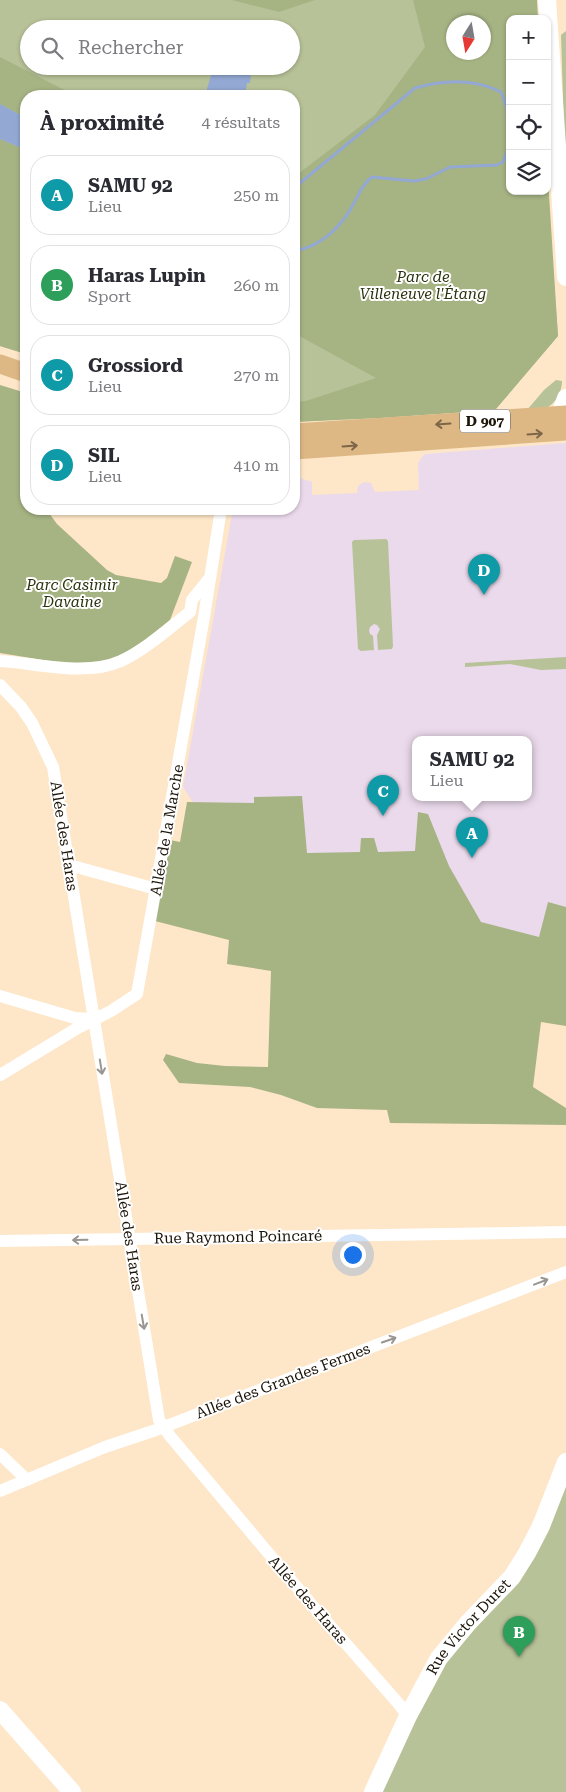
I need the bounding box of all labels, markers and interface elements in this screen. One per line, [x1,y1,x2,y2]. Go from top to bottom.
north arrow [446,15,491,60]
map controls [506,15,551,195]
button: + [506,15,551,60]
search box [20,20,300,75]
icon: search [38,34,66,62]
text: Rechercher [78,36,184,59]
button: − [506,60,551,105]
button: locate [506,105,551,150]
text: À proximité [40,111,164,135]
text: 4 résultats [201,113,280,132]
button: layers [506,150,551,195]
text: SAMU 92 [88,174,173,197]
text: A [51,186,63,205]
text: 250 m [233,186,279,205]
text: Lieu [88,197,122,216]
text: Haras Lupin [88,264,206,287]
park label: Parc de Villeneuve l'Étang [360,268,486,303]
text: B [51,276,63,295]
text: 260 m [233,276,279,295]
text: Sport [88,287,131,306]
text: Grossiord [88,354,183,377]
text: C [51,366,63,385]
text: 270 m [233,366,279,385]
text: Lieu [88,377,122,396]
road number: D 907 [460,410,510,432]
one-way arrow [436,419,452,429]
one-way arrow [526,429,542,438]
one-way arrow [342,442,358,451]
text: SIL [88,444,120,467]
text: D [51,456,63,475]
text: 410 m [233,456,279,475]
text: Lieu [88,467,122,486]
pin: D [468,554,500,595]
park label: Parc Casimir Davaine [25,576,119,611]
popup [412,736,532,801]
text: SAMU 92 [430,748,514,771]
street label: Allée de la Marche [147,763,187,897]
text: Lieu [430,771,464,790]
pin: C [367,775,399,816]
street label: Allée des Haras [46,780,82,892]
pin: A [456,817,488,858]
one-way arrow [96,1059,106,1075]
street label: Allée des Haras [111,1180,147,1292]
street label: Rue Raymond Poincaré [154,1227,322,1247]
one-way arrow [72,1235,88,1245]
your location [340,1242,366,1268]
one-way arrow [533,1276,548,1286]
one-way arrow [138,1314,148,1330]
one-way arrow [381,1335,396,1344]
street label: Allée des Grandes Fermes [193,1339,373,1423]
street label: Allée des Haras [265,1552,351,1648]
street label: Rue Victor Duret [423,1575,515,1678]
pin: B [503,1616,535,1657]

